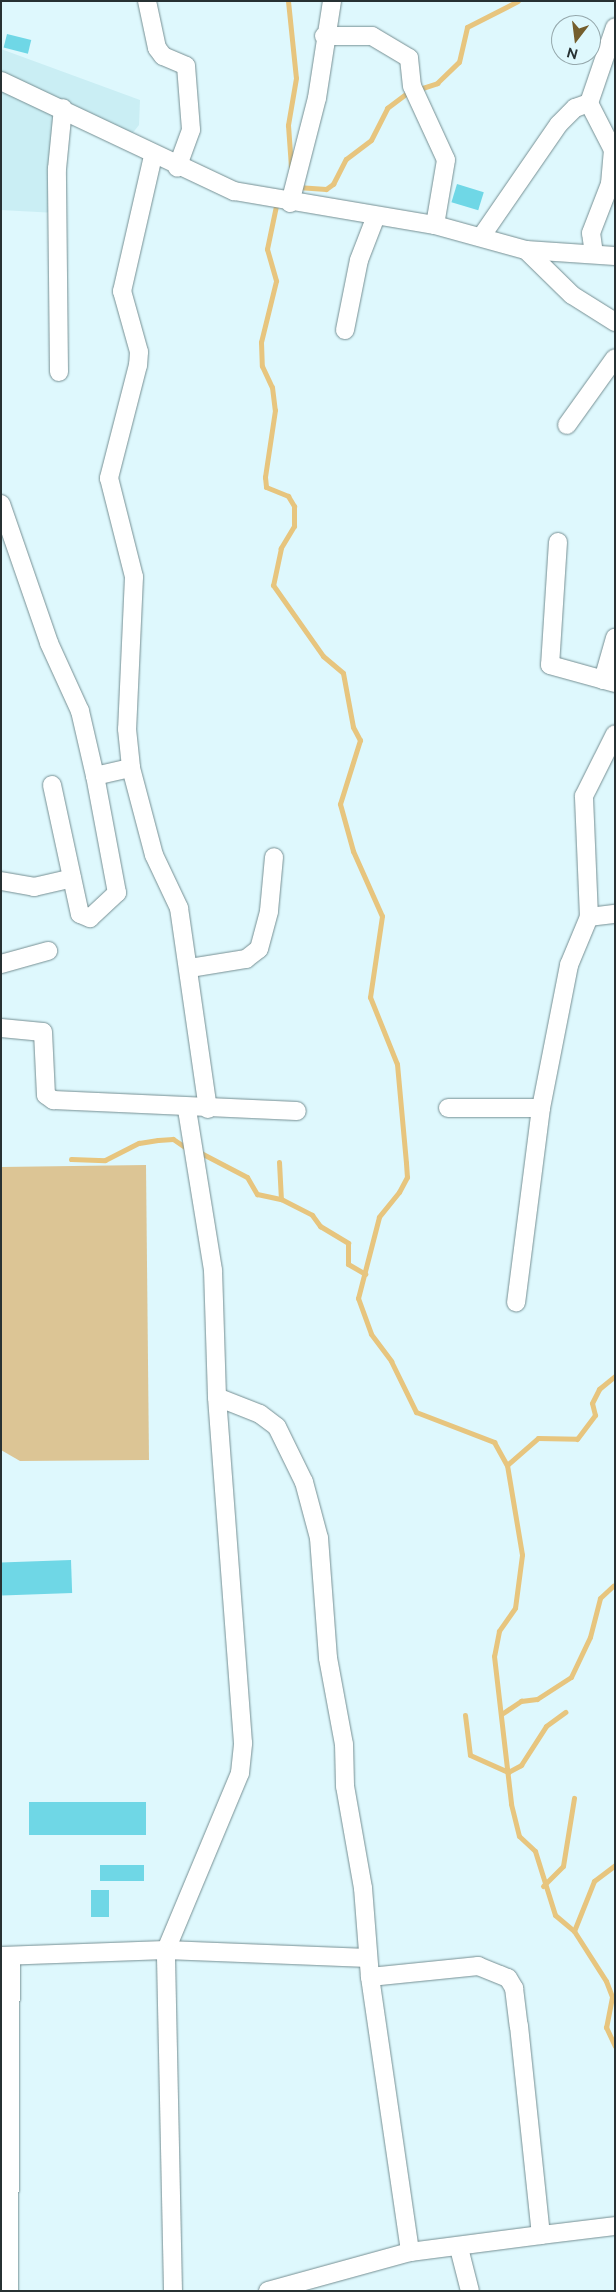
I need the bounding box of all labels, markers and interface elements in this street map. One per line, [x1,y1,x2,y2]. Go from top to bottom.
north arrow [551,15,601,65]
text: N [565,44,580,63]

